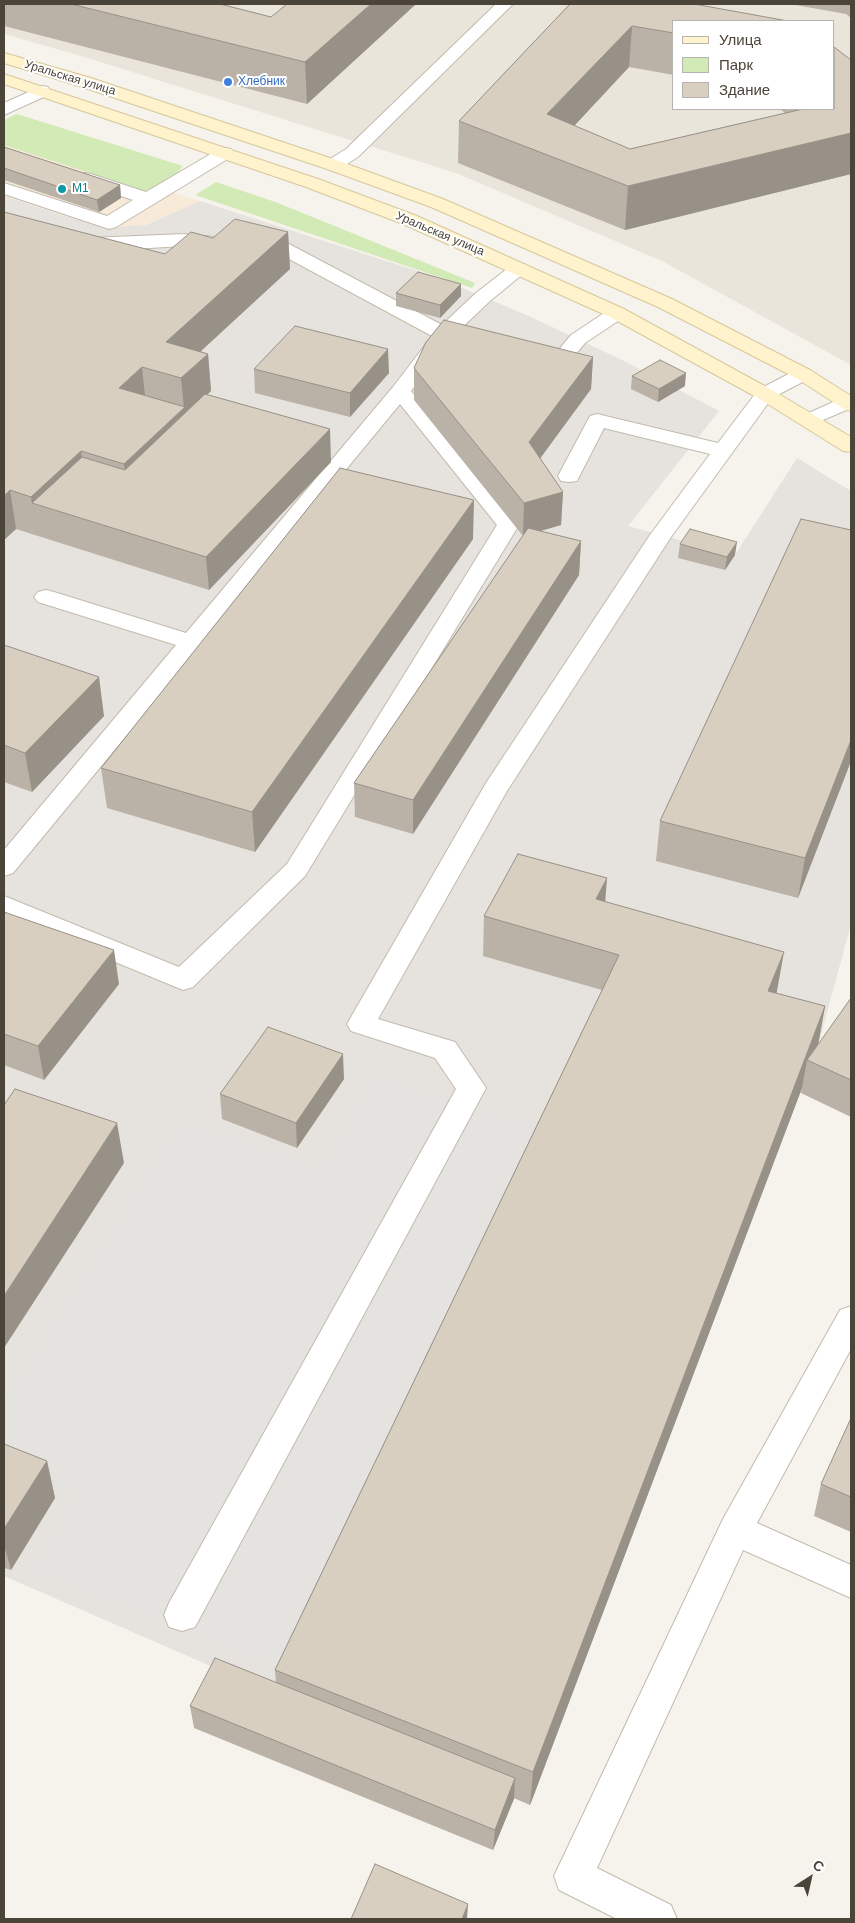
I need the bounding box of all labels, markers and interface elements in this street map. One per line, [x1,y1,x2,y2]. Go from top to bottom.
legend [672,20,835,110]
text: Улица [719,31,762,48]
text: Парк [719,56,753,73]
street label: Уральская улица [23,57,117,99]
place label: Хлебник [238,75,285,89]
marker: Хлебник [222,76,234,88]
text: Здание [719,81,770,98]
place label: М1 [72,182,89,196]
marker: М1 [56,183,68,195]
street label: Уральская улица [394,209,486,259]
north arrow [785,1853,835,1903]
text: С [810,1856,827,1875]

